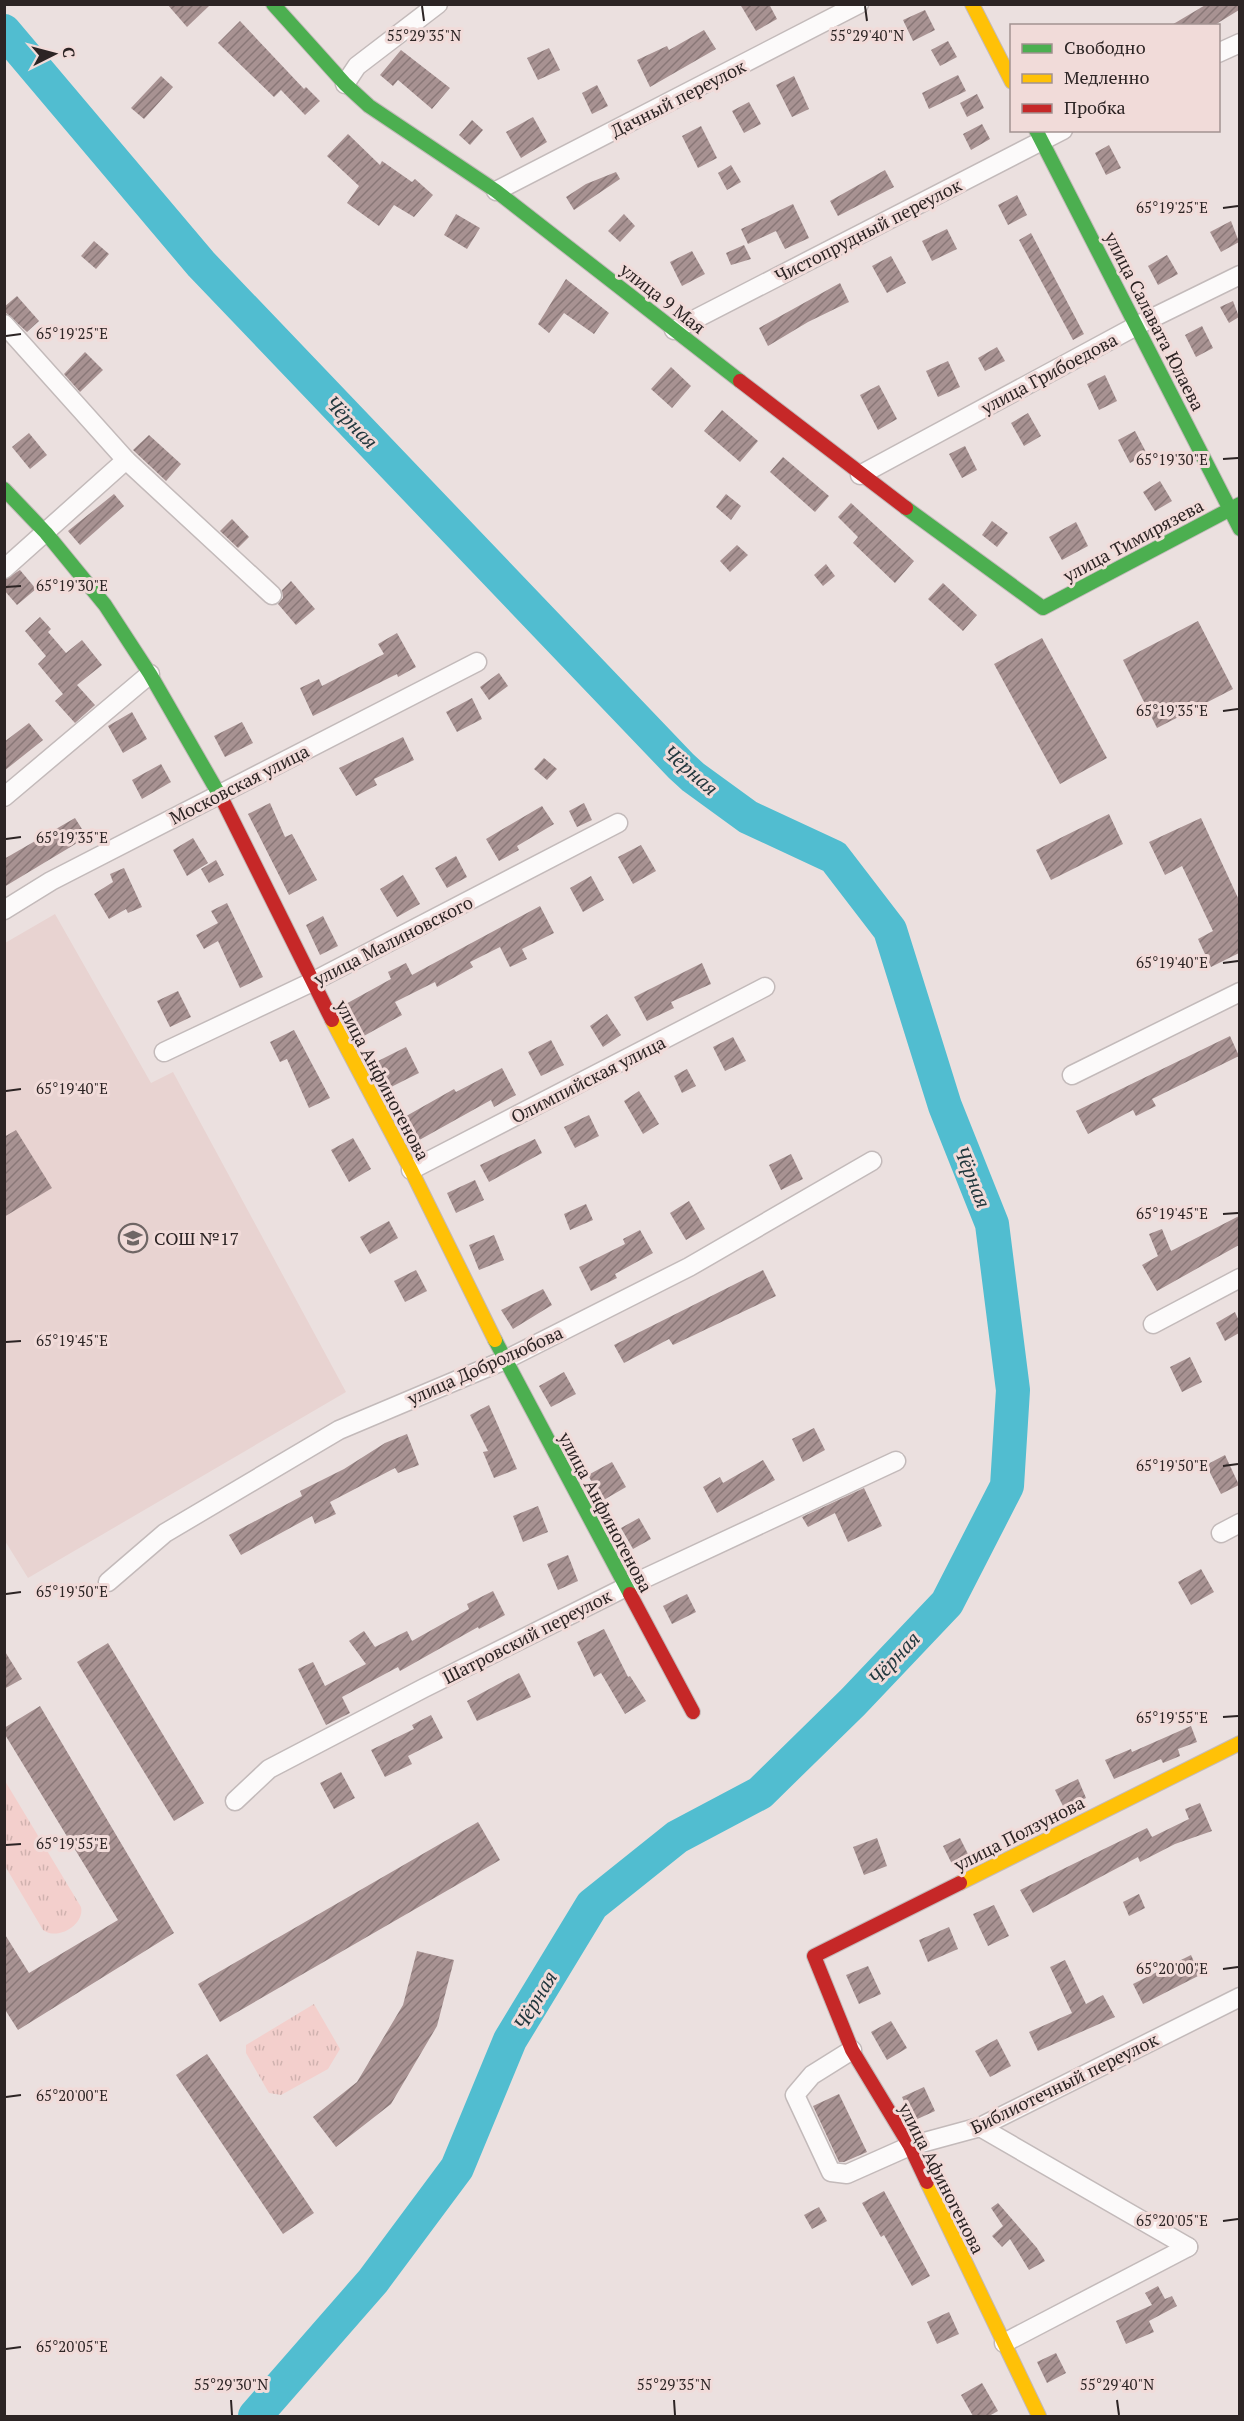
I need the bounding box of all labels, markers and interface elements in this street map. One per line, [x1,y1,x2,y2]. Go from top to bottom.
north arrow [24,24,84,84]
legend [1010,24,1220,132]
text: 55°29'35"N [387,25,461,45]
text: 55°29'40"N [830,25,904,45]
text: Свободно [1064,35,1146,59]
text: С [57,46,80,59]
street label: Дачный переулок [606,54,750,142]
text: Медленно [1064,65,1150,89]
text: Пробка [1064,95,1126,119]
street label: Чистопрудный переулок [771,172,966,288]
text: 65°19'25"E [1136,197,1208,217]
street label: улица Салавата Юлаева [1099,227,1211,415]
street label: улица 9 Мая [615,256,711,339]
text: 65°19'25"E [36,323,108,343]
street label: улица Грибоедова [976,327,1121,420]
water label: Чёрная [320,390,384,454]
text: 65°19'30"E [1136,449,1208,469]
street label: улица Тимирязева [1058,493,1207,588]
text: 65°19'30"E [36,575,108,595]
text: 65°19'35"E [1136,700,1208,720]
street label: Московская улица [165,738,313,830]
water label: Чёрная [658,739,724,801]
text: 65°19'35"E [36,827,108,847]
street label: улица Малиновского [308,889,477,991]
text: 65°19'40"E [1136,952,1208,972]
street label: улица Анфиногенова [330,995,435,1164]
street label: Олимпийская улица [507,1030,669,1128]
text: 65°19'40"E [36,1078,108,1098]
water label: Чёрная [948,1142,998,1212]
text: 65°19'45"E [1136,1203,1208,1223]
school or university icon: СОШ №17 [117,1222,149,1254]
place label: СОШ №17 [154,1226,239,1250]
street label: улица Добролюбова [403,1320,566,1410]
text: 65°19'45"E [36,1330,108,1350]
street label: улица Анфиногенова [553,1427,658,1596]
text: 65°19'50"E [1136,1455,1208,1475]
text: 65°19'50"E [36,1581,108,1601]
street label: Шатровский переулок [439,1583,616,1689]
water label: Чёрная [862,1625,926,1691]
text: 65°19'55"E [1136,1707,1208,1727]
street label: улица Ползунова [949,1790,1088,1877]
text: 65°19'55"E [36,1833,108,1853]
text: 65°20'00"E [1136,1958,1208,1978]
water label: Чёрная [507,1966,563,2034]
street label: Библиотечный переулок [966,2027,1162,2139]
text: 65°20'00"E [36,2085,108,2105]
street label: улица Афиногенова [893,2097,991,2258]
text: 65°20'05"E [1136,2210,1208,2230]
text: 65°20'05"E [36,2336,108,2356]
text: 55°29'30"N [194,2374,268,2394]
text: 55°29'35"N [637,2374,711,2394]
text: 55°29'40"N [1080,2374,1154,2394]

